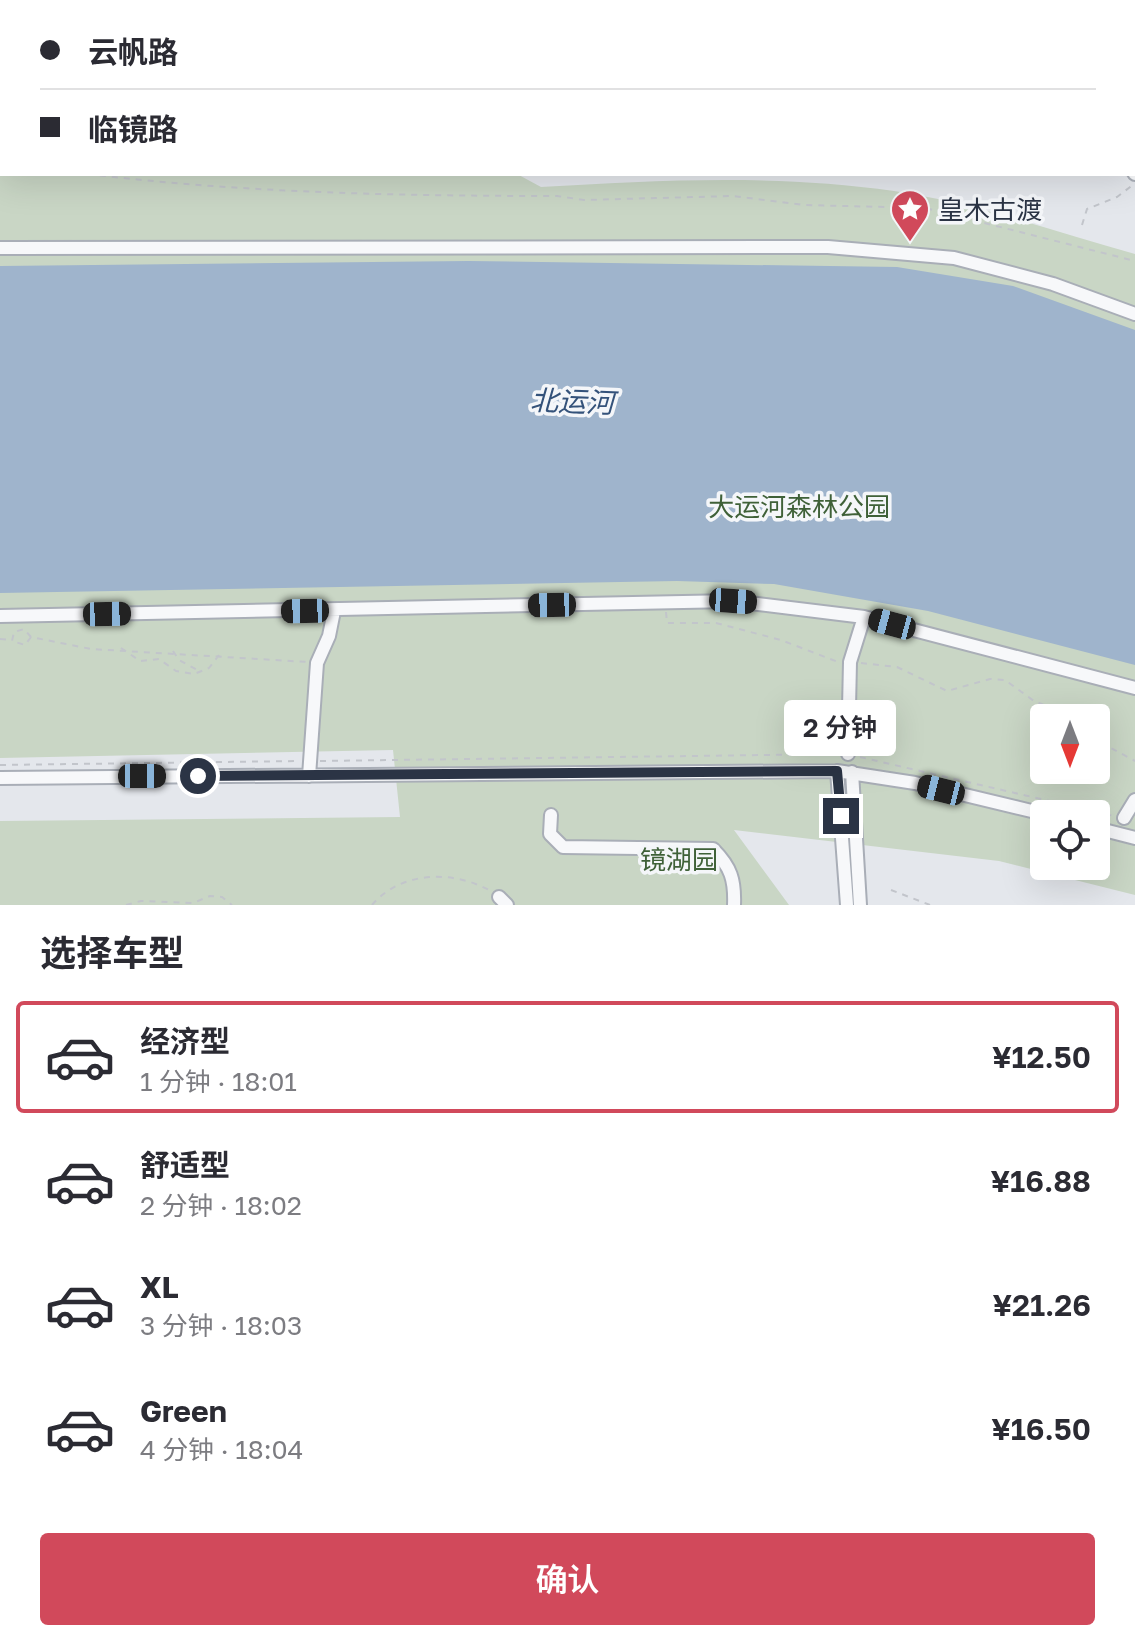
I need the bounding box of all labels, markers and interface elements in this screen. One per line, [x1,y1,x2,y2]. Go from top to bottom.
text: 云帆路 [88,34,178,70]
text: 临镜路 [88,111,178,147]
place icon: 皇木古渡 [889,188,931,243]
place label: 皇木古渡 [938,194,1042,225]
water label: 北运河 [529,383,620,419]
park label: 大运河森林公园 [708,491,890,522]
car [708,587,758,615]
car [528,593,576,617]
car [281,599,329,623]
car [83,602,131,626]
car [866,606,918,642]
callout: 2 分钟 [785,700,897,756]
north arrow [1030,704,1110,784]
map controls [1030,704,1110,880]
text: 2 分钟 [803,712,877,743]
route start [180,758,216,794]
car [118,764,166,788]
car [915,773,967,807]
route end [823,798,859,834]
button: locate [1030,800,1110,880]
park label: 镜湖园 [640,844,718,875]
text: 选择车型 [40,931,184,974]
icon: car [44,1021,116,1093]
text: 经济型 [140,1023,230,1059]
text: ¥12.50 [992,1039,1091,1075]
text: 1 分钟 · 18:01 [140,1066,297,1097]
icon: car [44,1145,116,1217]
text: 舒适型 [140,1147,230,1183]
text: ¥16.88 [991,1163,1091,1199]
text: 2 分钟 · 18:02 [140,1190,302,1221]
icon: car [44,1269,116,1341]
text: XL [140,1269,179,1305]
text: ¥21.26 [992,1287,1091,1323]
text: 3 分钟 · 18:03 [140,1310,302,1341]
icon: car [44,1393,116,1465]
text: Green [140,1393,227,1429]
text: ¥16.50 [991,1411,1091,1447]
text: 4 分钟 · 18:04 [140,1434,303,1465]
button: 确认 [40,1533,1095,1625]

